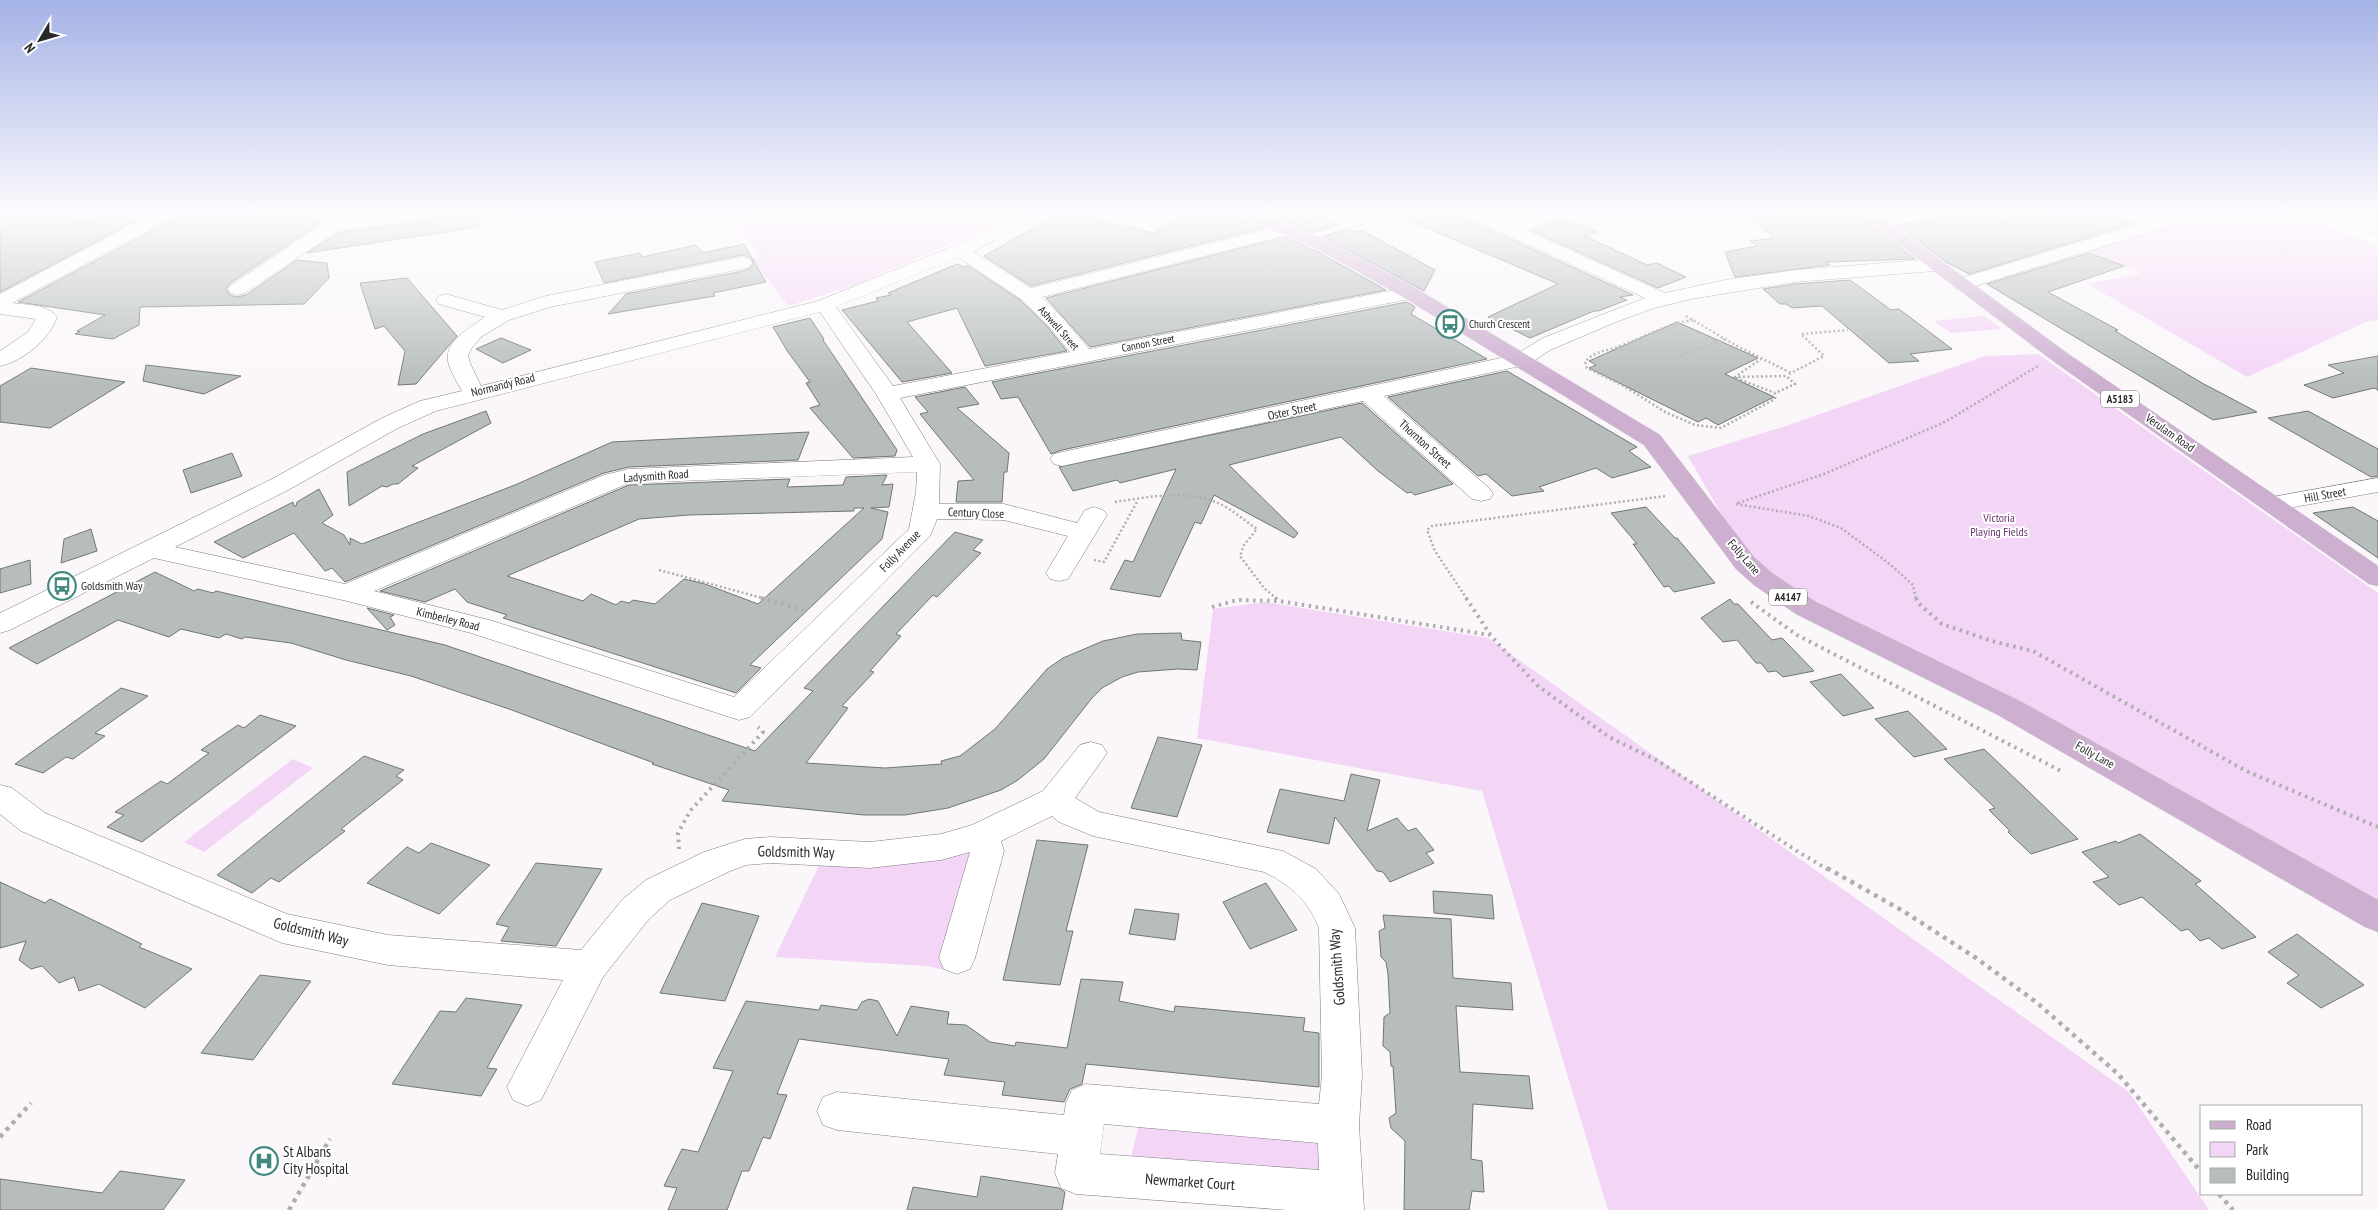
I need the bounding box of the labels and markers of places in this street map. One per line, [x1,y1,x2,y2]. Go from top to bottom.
bus stop icon: Church Crescent [1435,309,1465,339]
place label: Church Crescent [1469,317,1530,331]
bus stop icon: Goldsmith Way [47,571,77,601]
place label: Goldsmith Way [81,578,143,593]
place label: St Albans City Hospital [283,1142,349,1178]
hospital icon: St Albans City Hospital [249,1146,279,1176]

